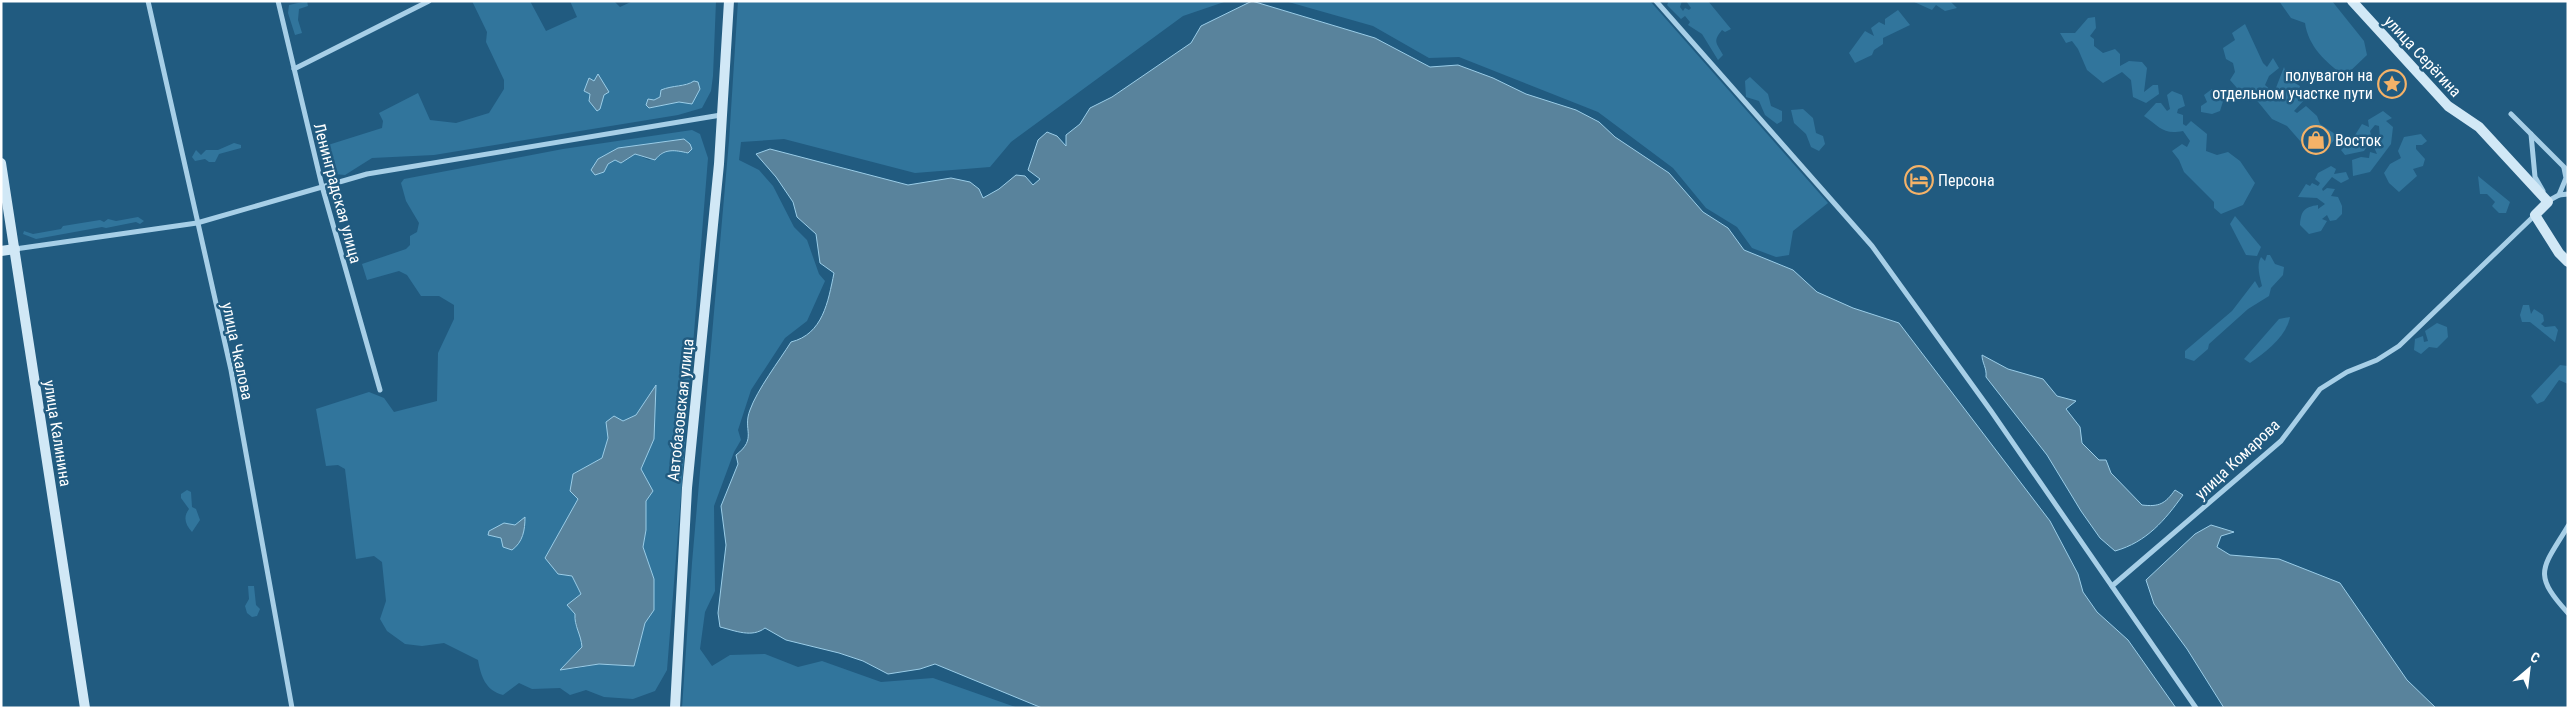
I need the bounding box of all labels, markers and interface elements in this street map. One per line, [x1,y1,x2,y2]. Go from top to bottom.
street label: улица Серёгина [2380,12,2465,101]
place label: полувагон на отдельном участке пути [2212,66,2373,103]
place icon: полувагон на отдельном участке пути [2377,69,2407,99]
street label: Ленинградская улица [310,121,365,265]
shop icon: Восток [2301,125,2331,155]
place label: Восток [2335,131,2382,150]
hotel icon: Персона [1904,165,1934,195]
place label: Персона [1938,171,1995,190]
street label: улица Чкалова [218,301,257,402]
street label: Автобазовская улица [664,338,697,482]
street label: улица Калинина [40,379,75,488]
street label: улица Комарова [2191,415,2284,503]
north arrow [2504,644,2554,694]
text: С [2528,649,2542,666]

